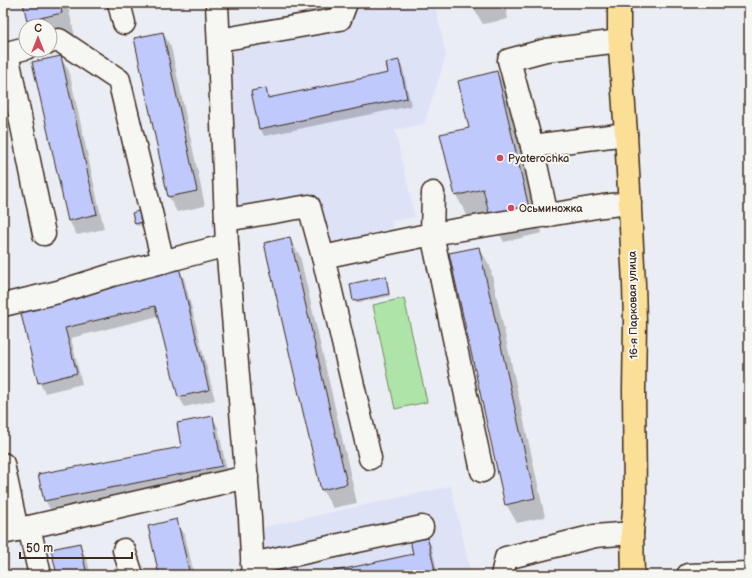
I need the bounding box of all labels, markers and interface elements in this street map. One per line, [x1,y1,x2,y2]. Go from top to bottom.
north arrow [18,18,58,58]
text: С [34,22,42,35]
place label: Pyaterochka [508,152,569,165]
marker: Pyaterochka [495,153,505,163]
place label: Осьминожка [519,202,583,215]
marker: Осьминожка [506,203,516,213]
street label: 16-я Парковая улица [626,250,640,359]
scale bar [20,534,132,560]
text: 50 m [26,541,53,556]

